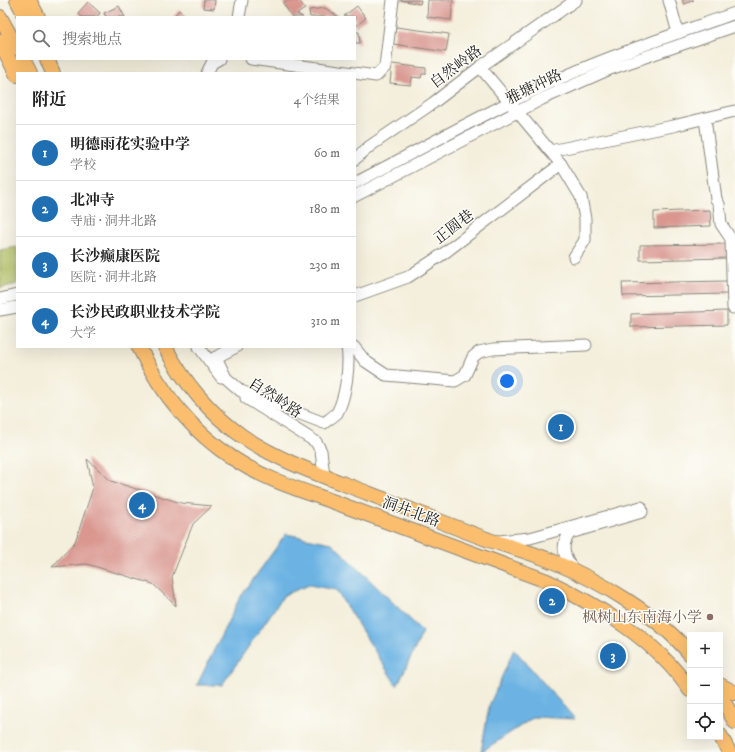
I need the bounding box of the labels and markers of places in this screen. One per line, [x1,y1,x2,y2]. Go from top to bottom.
pin: 1 [548,412,574,442]
pin: 4 [129,490,155,520]
pin: 2 [539,586,565,616]
place label: 枫树山东南海小学 [582,608,702,627]
marker: 枫树山东南海小学 [705,612,715,622]
pin: 3 [600,641,626,671]

